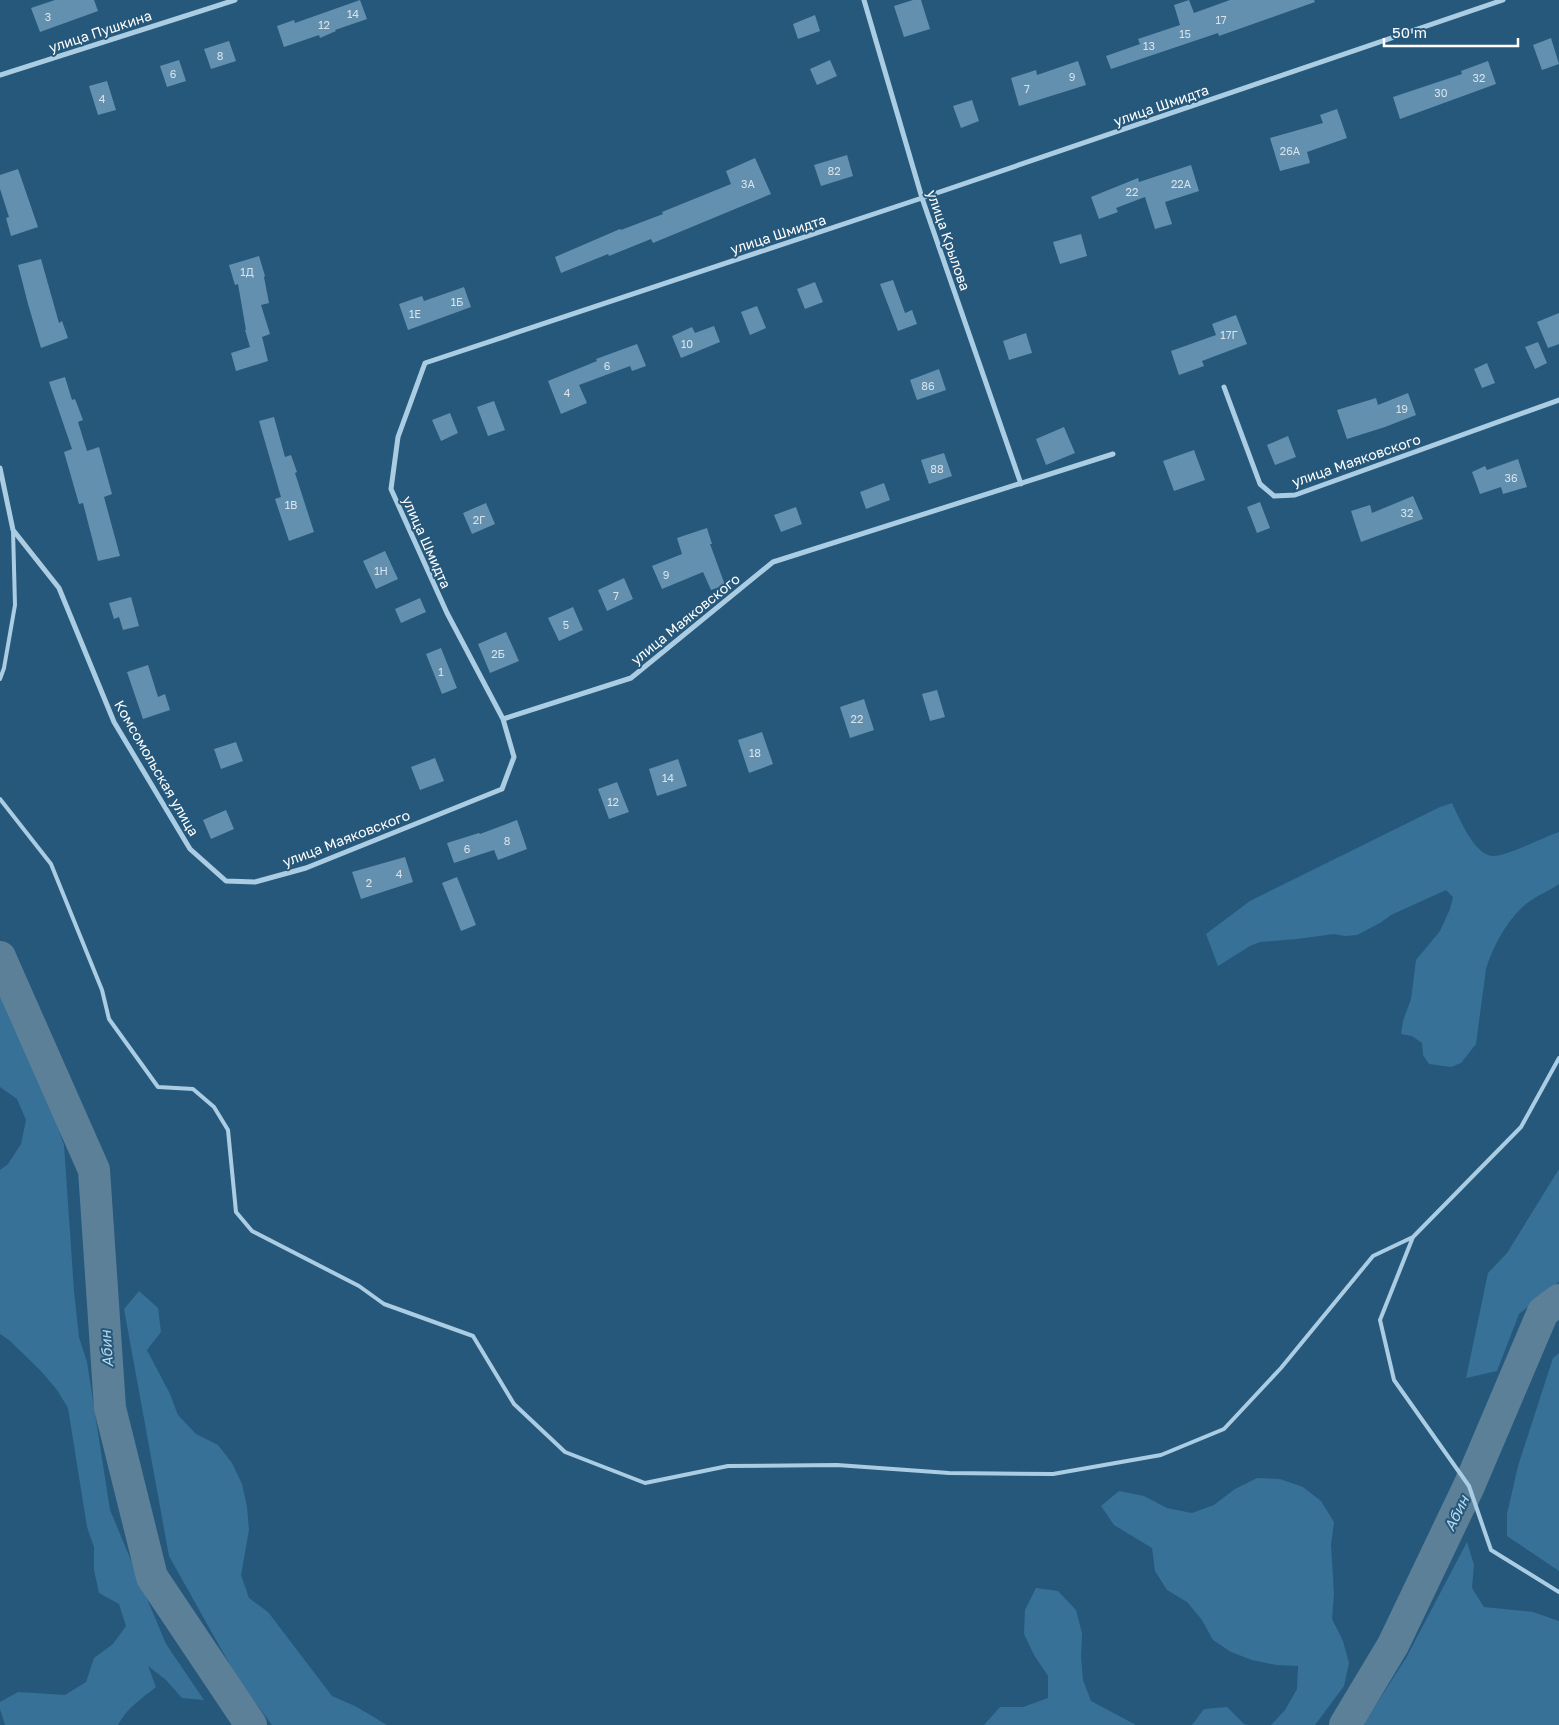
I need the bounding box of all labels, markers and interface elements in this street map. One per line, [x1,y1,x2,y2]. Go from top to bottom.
street label: улица Пушкина [46,6,154,56]
house number: 14 [347,7,359,20]
house number: 3 [45,10,51,23]
house number: 17 [1215,13,1227,26]
scale bar [1384,15,1518,47]
house number: 12 [318,18,330,31]
text: 50 m [1392,23,1427,41]
house number: 15 [1179,27,1191,40]
house number: 13 [1143,39,1155,52]
house number: 8 [217,49,224,62]
house number: 6 [170,67,177,80]
house number: 9 [1069,70,1075,83]
house number: 32 [1473,71,1485,84]
street label: улица Шмидта [1111,81,1211,129]
house number: 7 [1024,82,1030,95]
house number: 30 [1434,86,1448,99]
house number: 4 [99,92,106,105]
house number: 26А [1280,144,1301,157]
house number: 82 [827,164,841,177]
house number: 3А [741,177,756,190]
house number: 22А [1171,177,1192,190]
house number: 22 [1126,185,1138,198]
street label: улица Крылова [924,187,974,293]
street label: улица Шмидта [728,211,828,257]
house number: 1Д [240,265,254,278]
house number: 1Б [451,295,463,308]
house number: 1Е [409,307,421,320]
house number: 17Г [1220,328,1238,341]
house number: 10 [681,337,693,350]
house number: 6 [604,359,611,372]
house number: 86 [921,379,935,392]
house number: 4 [564,386,571,399]
house number: 19 [1396,402,1408,415]
street label: улица Маяковского [1289,430,1423,490]
house number: 88 [930,462,944,475]
house number: 36 [1504,471,1518,484]
street label: улица Шмидта [399,493,455,591]
house number: 1В [285,498,297,511]
house number: 32 [1401,506,1413,519]
house number: 2Г [473,513,485,526]
house number: 1Н [374,564,388,577]
house number: 9 [663,568,669,581]
street label: улица Маяковского [627,570,743,668]
house number: 7 [613,589,619,602]
house number: 5 [563,618,569,631]
house number: 2Б [491,647,505,660]
house number: 1 [438,665,444,678]
street label: Комсомольская улица [111,697,203,839]
house number: 22 [851,712,863,725]
house number: 18 [749,746,761,759]
house number: 14 [662,771,674,784]
house number: 12 [607,795,619,808]
street label: улица Маяковского [280,806,412,870]
house number: 8 [504,834,511,847]
house number: 6 [464,842,471,855]
house number: 4 [396,867,403,880]
house number: 2 [366,876,372,889]
water label: Абин [96,1329,116,1368]
water label: Абин [1440,1492,1473,1534]

